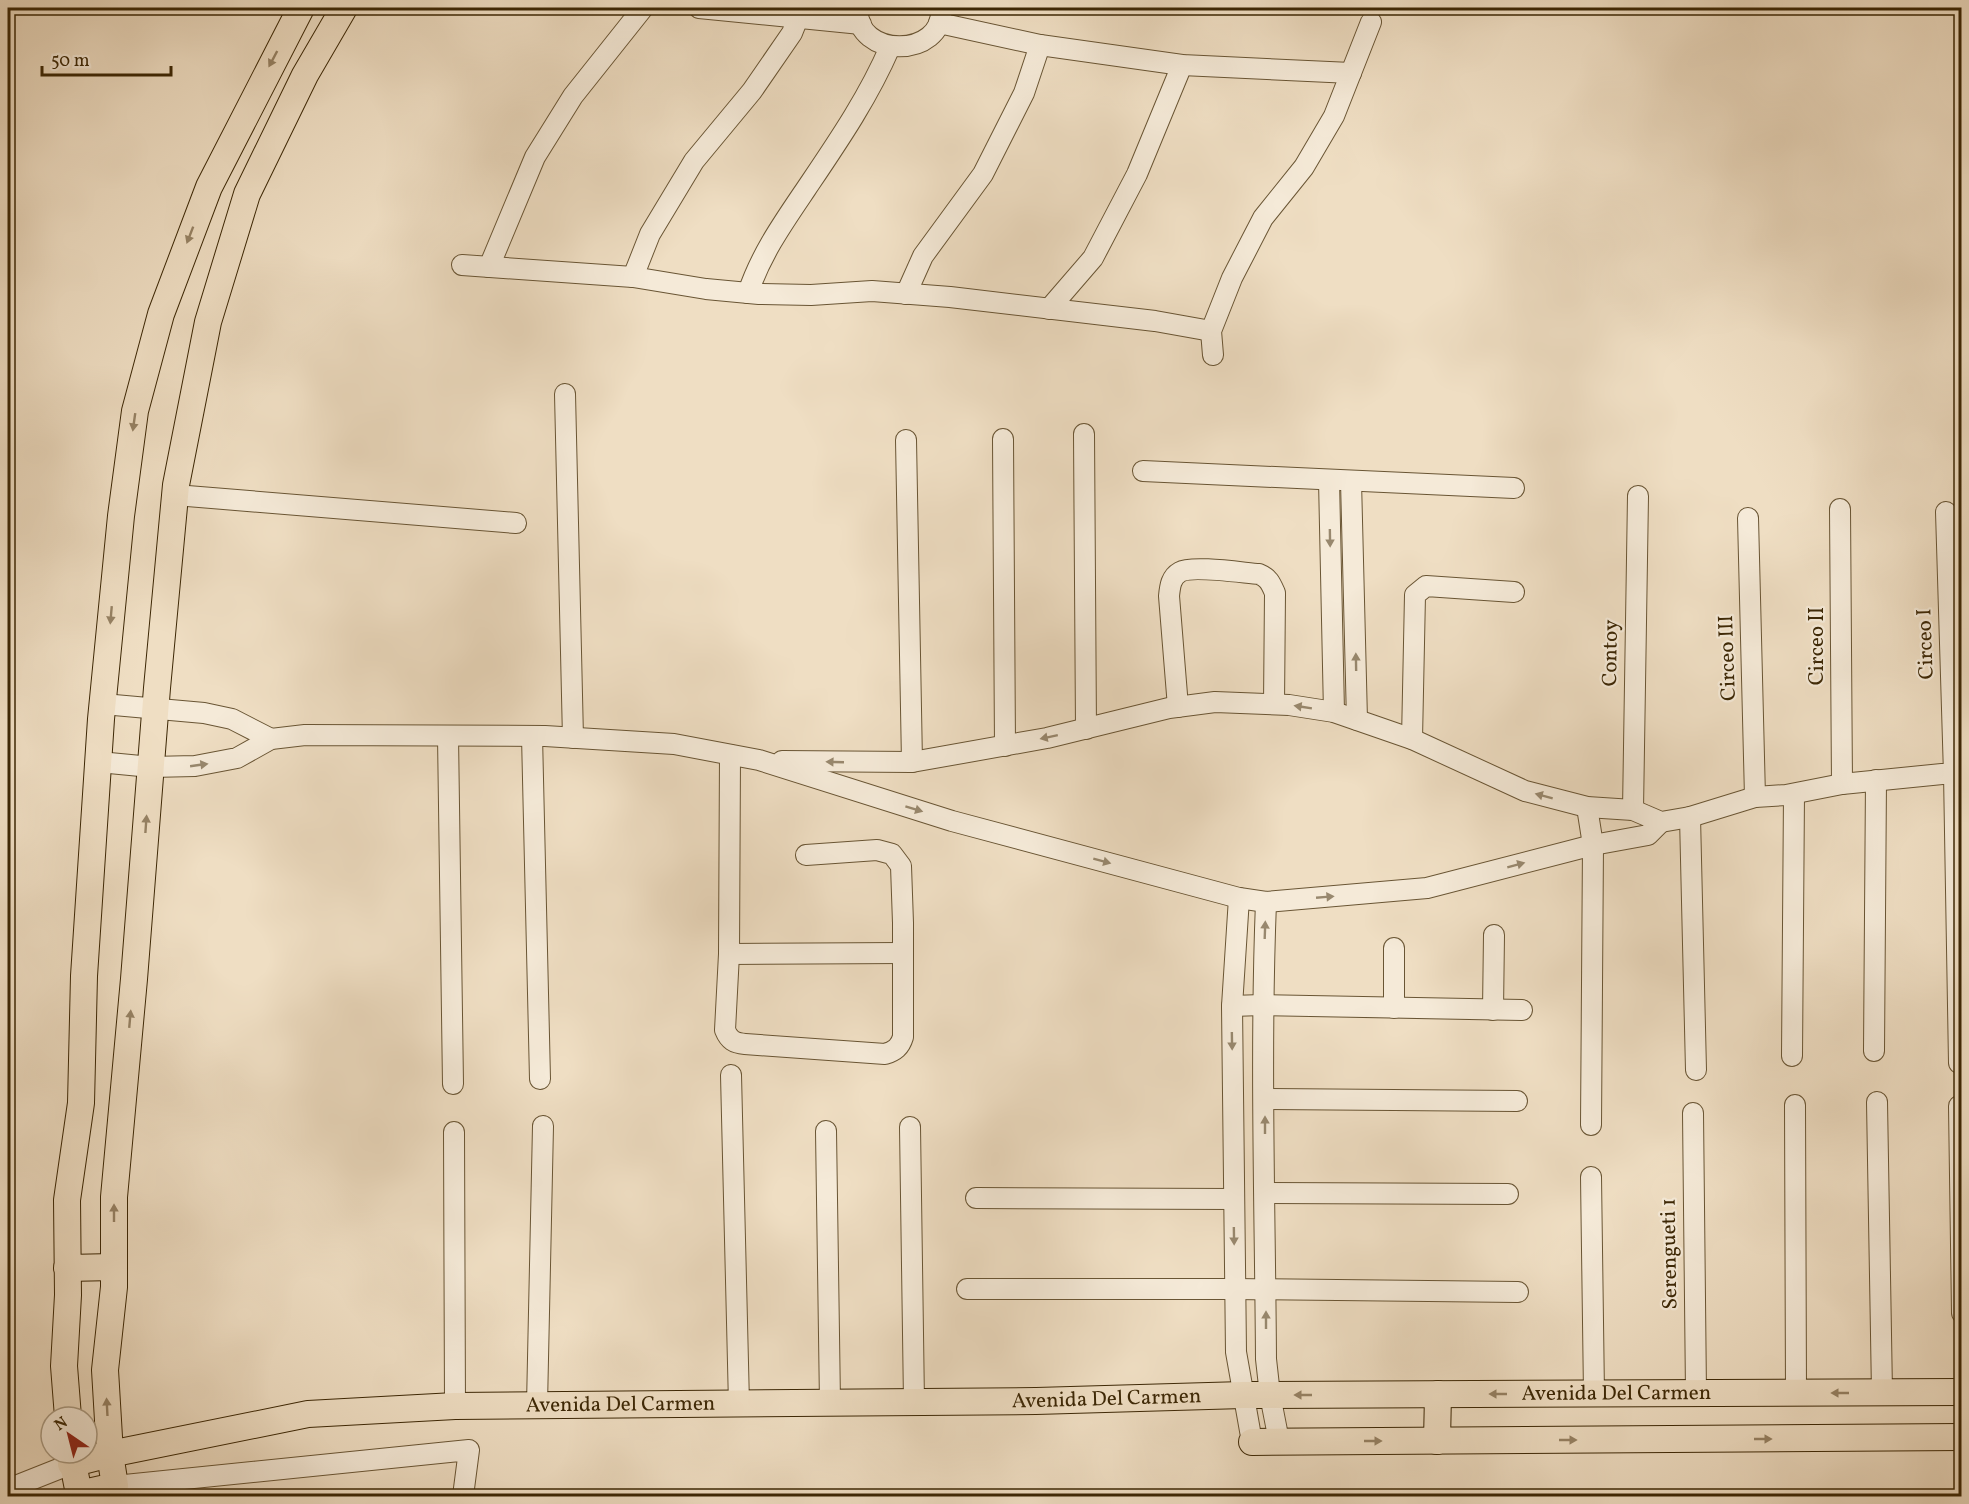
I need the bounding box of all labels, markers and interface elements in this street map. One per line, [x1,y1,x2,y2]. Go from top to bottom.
scale bar [42,39,171,77]
text: 50 m [51,49,90,74]
one-way arrow [268,51,278,68]
one-way arrow [185,227,195,245]
one-way arrow [129,412,138,431]
one-way arrow [1326,529,1335,548]
one-way arrow [106,606,116,625]
street label: Circeo II [1803,607,1832,685]
street label: Circeo I [1910,608,1942,680]
street label: Circeo III [1712,615,1744,701]
street label: Contoy [1596,619,1626,687]
one-way arrow [1351,652,1360,671]
one-way arrow [1293,703,1312,712]
one-way arrow [1039,733,1058,742]
one-way arrow [826,758,845,767]
one-way arrow [189,760,208,769]
one-way arrow [1535,791,1553,800]
one-way arrow [906,805,924,814]
one-way arrow [141,815,151,834]
one-way arrow [1093,857,1111,867]
one-way arrow [1507,860,1525,869]
one-way arrow [1315,892,1334,902]
one-way arrow [1261,921,1270,940]
one-way arrow [126,1009,135,1028]
one-way arrow [1227,1031,1237,1050]
one-way arrow [1260,1116,1270,1135]
street label: Serengueti 1 [1655,1198,1685,1310]
one-way arrow [109,1203,119,1222]
one-way arrow [1229,1226,1239,1245]
one-way arrow [1261,1311,1271,1330]
street label: Avenida Del Carmen [1521,1379,1711,1408]
street label: Avenida Del Carmen [1012,1382,1202,1416]
one-way arrow [1831,1388,1850,1398]
street label: Avenida Del Carmen [526,1389,715,1420]
one-way arrow [1489,1389,1508,1399]
one-way arrow [1294,1390,1313,1400]
one-way arrow [102,1398,112,1417]
north arrow [39,1405,99,1465]
text: N [50,1412,73,1437]
one-way arrow [1754,1434,1773,1444]
one-way arrow [1559,1435,1578,1445]
one-way arrow [1364,1436,1383,1446]

